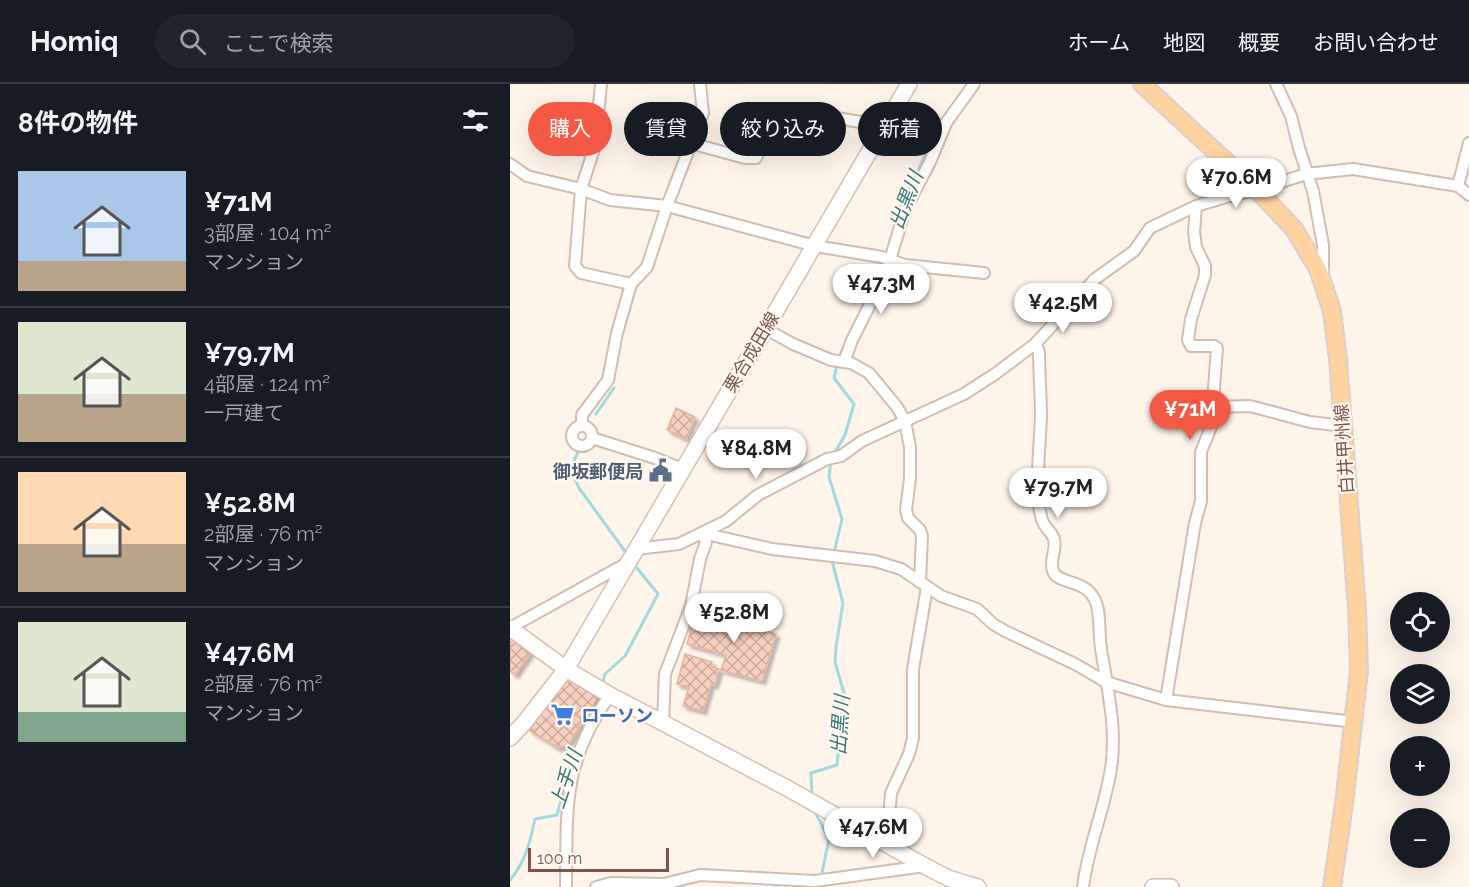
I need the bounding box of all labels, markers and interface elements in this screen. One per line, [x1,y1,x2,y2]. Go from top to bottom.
search box [155,14,575,68]
text: Homiq [30,25,119,58]
icon: search [176,25,209,58]
text: ここで検索 [224,30,334,56]
text: ホーム [1068,30,1130,55]
text: 地図 [1163,30,1205,55]
text: 概要 [1238,30,1280,55]
text: お問い合わせ [1313,30,1439,55]
chip: 購入 [528,102,612,156]
chip: 賃貸 [624,102,708,156]
chip: 絞り込み [720,102,846,156]
chip: 新着 [858,102,942,156]
icon: filters [459,104,492,137]
text: 8件の物件 [18,108,138,138]
pin: ¥70.6M [1187,158,1285,209]
text: ¥70.6M [1200,165,1272,189]
water label: 出黒川 [884,166,929,232]
text: ¥71M [204,187,272,217]
icon: home [66,195,138,267]
text: 3部屋 · 104 m² [204,221,332,245]
text: マンション [204,250,304,274]
pin: ¥47.3M [832,264,930,315]
text: ¥47.3M [847,271,915,295]
pin: ¥42.5M [1014,283,1112,334]
text: ¥42.5M [1028,290,1098,314]
street label: 栗合成田線 [719,308,783,396]
text: ¥79.7M [204,338,295,368]
icon: home [66,346,138,418]
text: 4部屋 · 124 m² [204,372,330,396]
pin: ¥71M [1154,390,1226,441]
text: ¥71M [1164,397,1216,421]
text: 一戸建て [204,401,284,425]
street label: 白井甲州線 [1330,403,1358,495]
pin: ¥84.8M [707,429,805,480]
text: ¥84.8M [720,436,792,460]
public building icon: 御坂郵便局 [648,458,674,484]
place label: 御坂郵便局 [552,461,643,482]
pin: ¥79.7M [1009,468,1107,519]
text: ¥79.7M [1023,475,1093,499]
text: ¥52.8M [204,488,296,518]
icon: home [66,496,138,568]
text: 2部屋 · 76 m² [204,522,322,546]
text: マンション [204,551,304,575]
map controls [1390,592,1450,868]
button: locate [1390,592,1450,652]
pin: ¥52.8M [685,593,783,644]
text: ¥52.8M [699,600,769,624]
text: ¥47.6M [204,638,295,668]
icon: home [66,646,138,718]
button: layers [1390,664,1450,724]
text: 2部屋 · 76 m² [204,672,322,696]
water label: 出黒川 [826,692,854,756]
text: マンション [204,701,304,725]
supermarket icon: ローソン [550,702,576,728]
place label: ローソン [581,705,653,726]
button: + [1390,736,1450,796]
water label: 上手川 [545,745,588,811]
pin: ¥47.6M [824,808,922,859]
button: − [1390,808,1450,868]
text: ¥47.6M [838,815,908,839]
scale bar [528,845,669,872]
text: 100 m [537,849,582,868]

